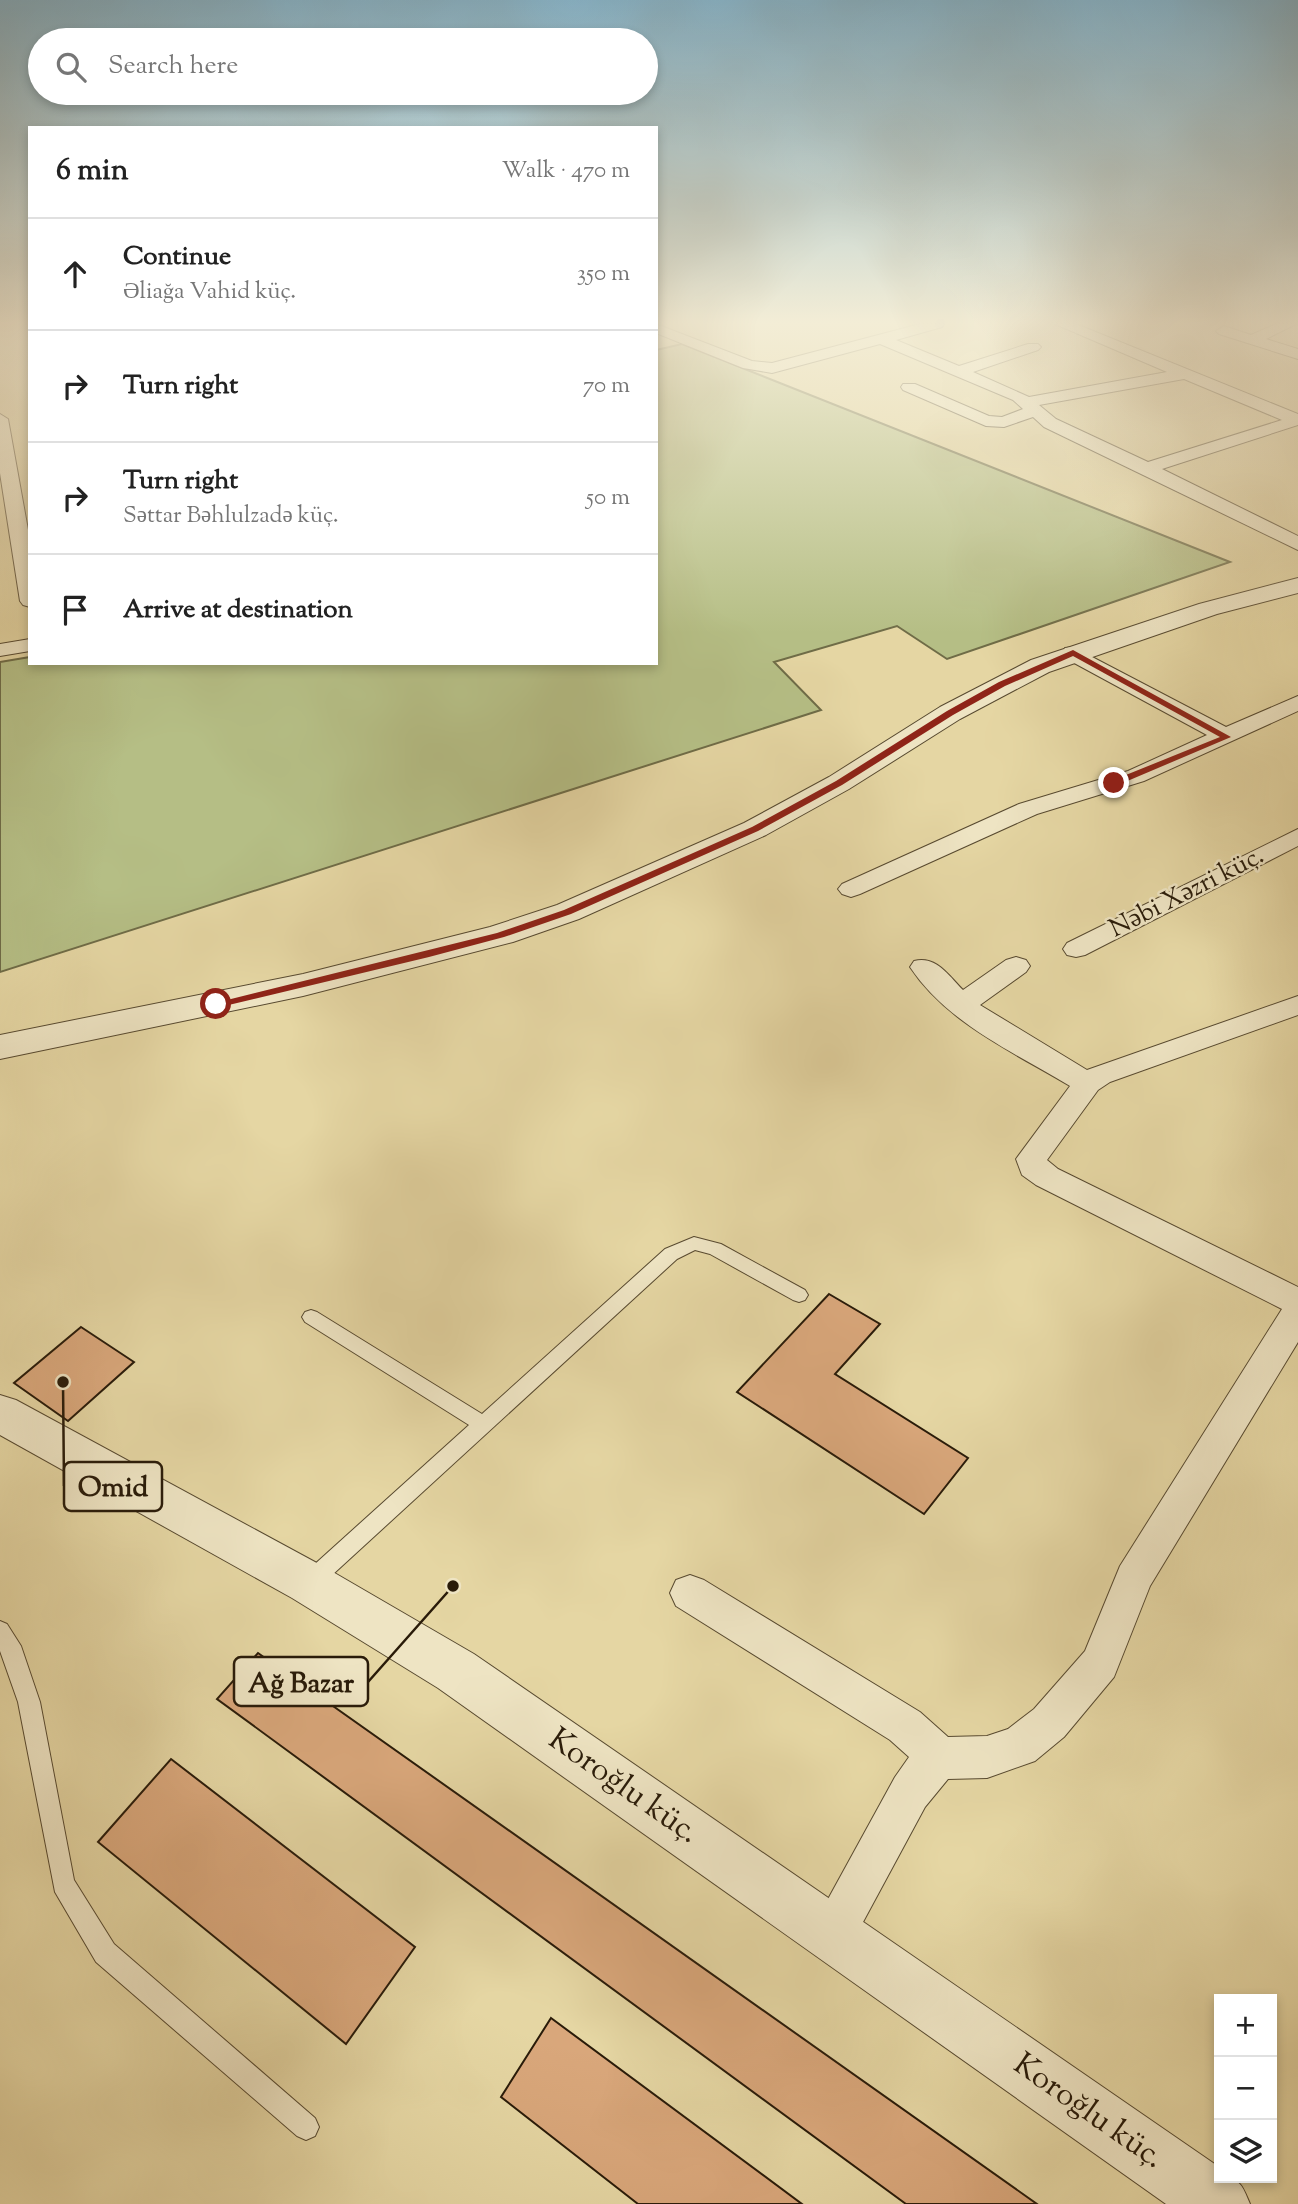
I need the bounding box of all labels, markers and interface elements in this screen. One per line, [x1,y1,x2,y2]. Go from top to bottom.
search box [28,28,658,105]
icon: search [52,48,90,86]
text: Search here [108,48,238,85]
text: 6 min [56,150,128,193]
text: Walk · 470 m [502,155,630,188]
text: Continue [123,239,231,276]
icon: ahead [56,255,94,293]
text: 350 m [577,258,630,291]
text: Əliağa Vahid küç. [123,276,296,309]
icon: right [56,367,94,405]
text: Turn right [123,368,238,405]
text: 70 m [583,370,630,403]
text: Turn right [123,463,238,500]
icon: right [56,479,94,517]
text: 50 m [586,482,630,515]
text: Səttar Bəhlulzadə küç. [123,500,339,533]
icon: arrive [56,591,94,629]
text: Arrive at destination [123,592,353,629]
route end [1098,767,1129,798]
street label: Nəbi Xəzri küç. [1103,838,1271,948]
route start [200,988,231,1019]
callout: Omid [64,1462,162,1511]
text: Omid [78,1469,149,1509]
callout: Ağ Bazar [234,1657,368,1706]
text: Ağ Bazar [248,1665,354,1705]
street label: Koroğlu küç. [538,1718,708,1856]
map controls [1214,1994,1277,2183]
button: + [1214,1994,1277,2057]
street label: Koroğlu küç. [1003,2043,1173,2181]
button: − [1214,2057,1277,2120]
button: layers [1214,2120,1277,2183]

